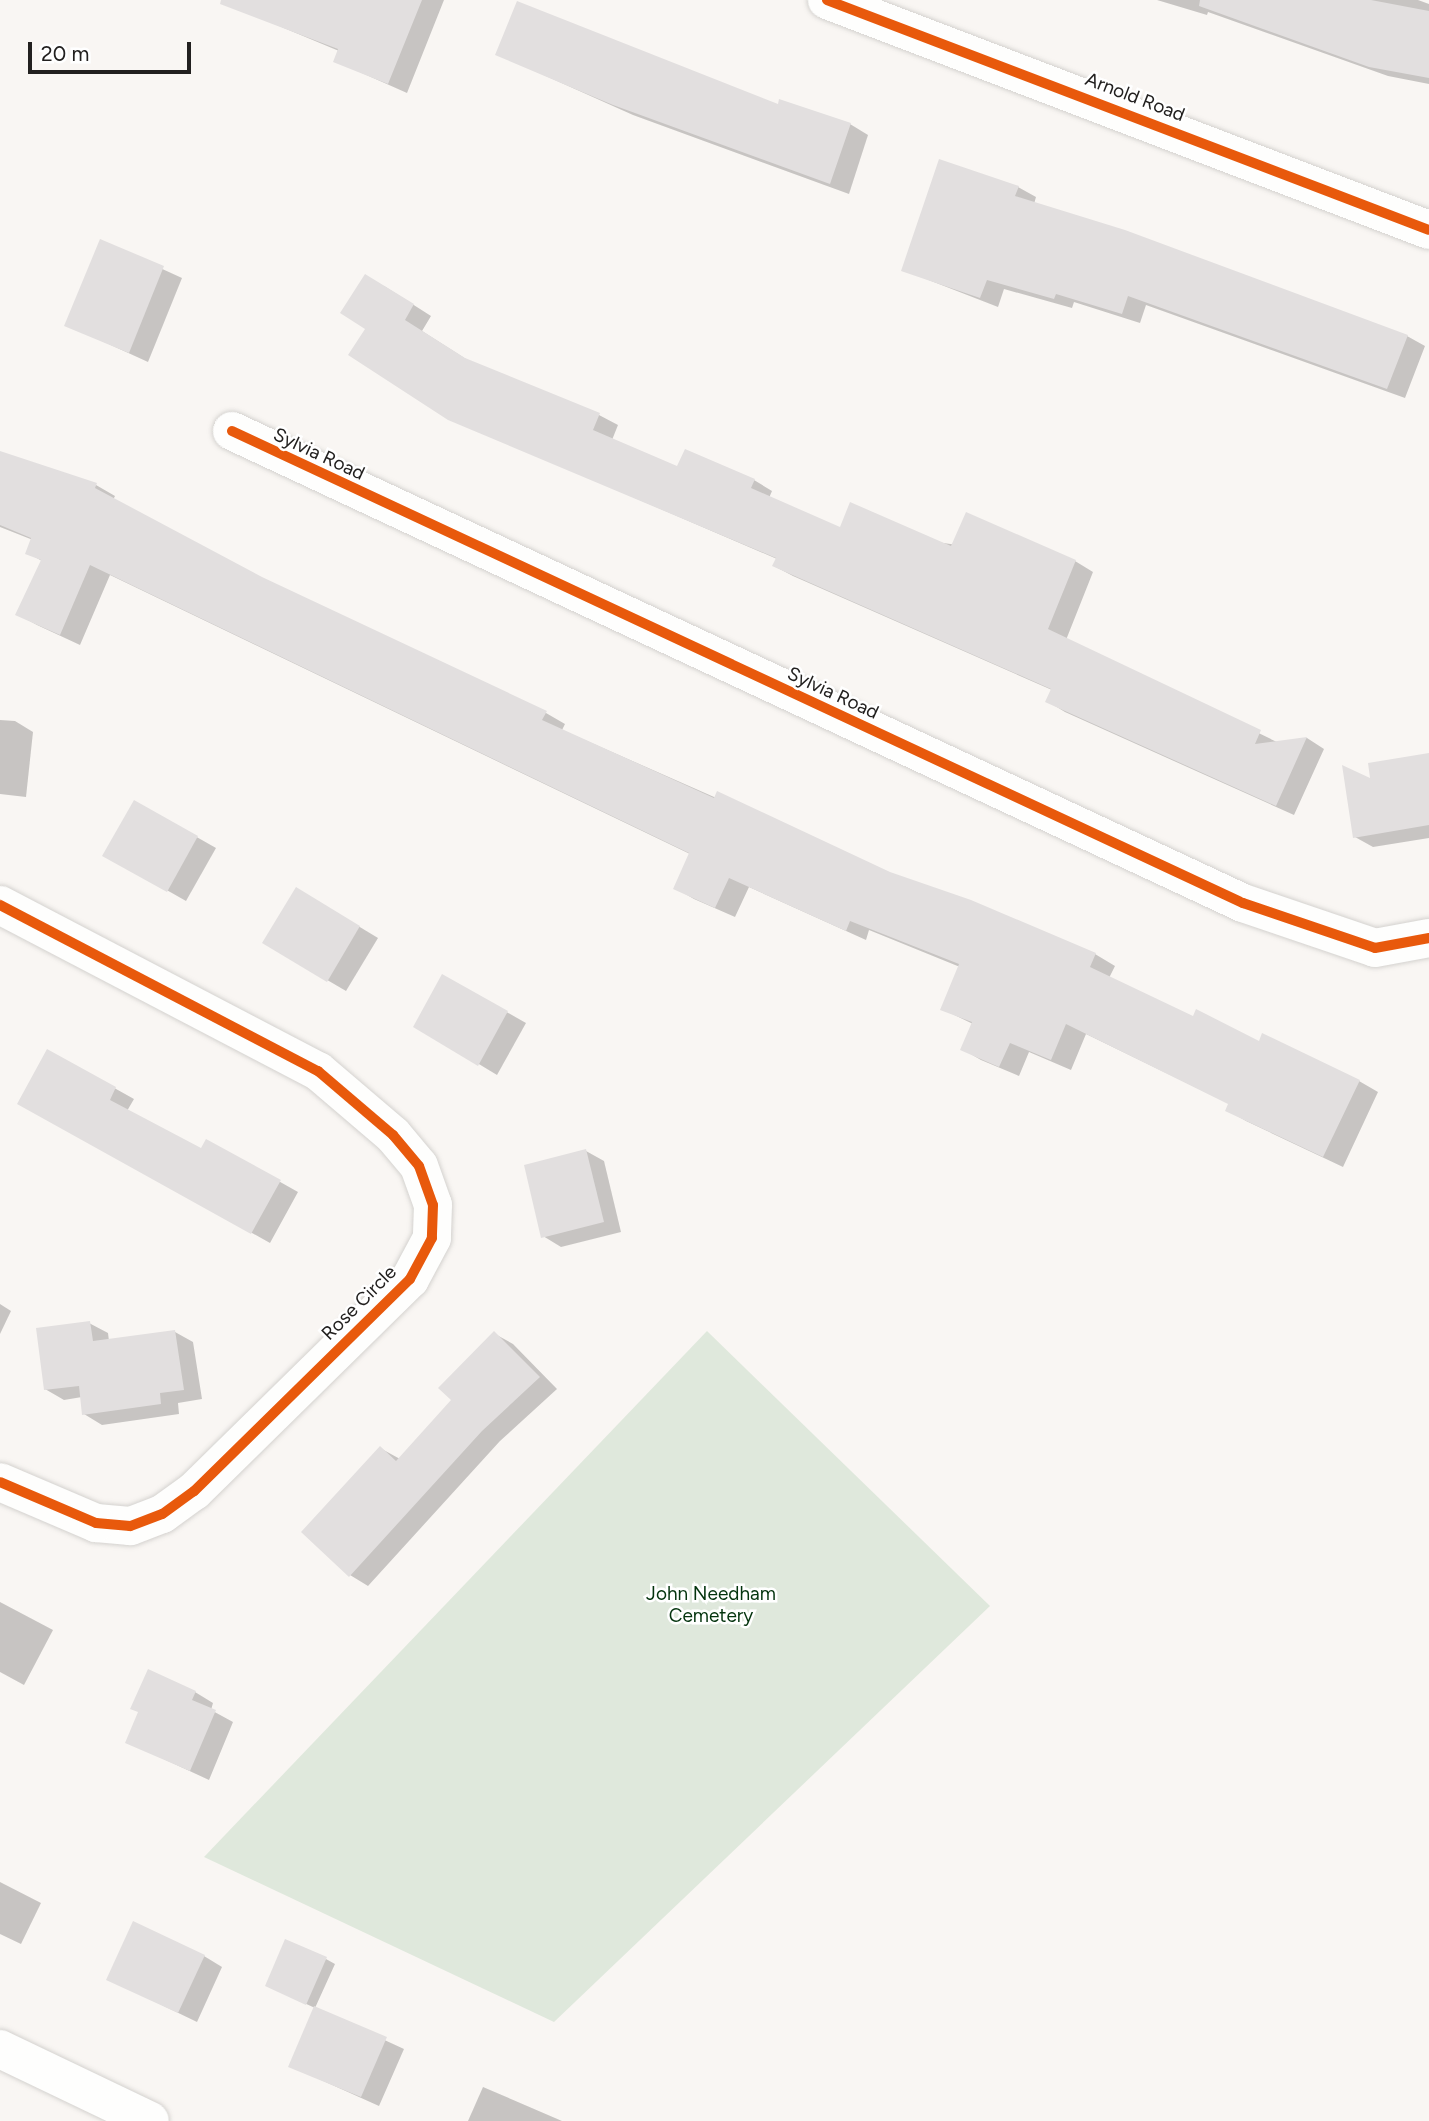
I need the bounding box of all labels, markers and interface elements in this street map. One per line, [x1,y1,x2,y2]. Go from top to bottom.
scale bar [32,28,194,72]
text: 20 m [41,41,89,66]
street label: Arnold Road [1082,68,1188,126]
street label: Sylvia Road [270,423,368,485]
street label: Sylvia Road [784,662,882,724]
street label: Rose Circle [317,1261,401,1345]
park label: John Needham Cemetery [646,1583,776,1627]

